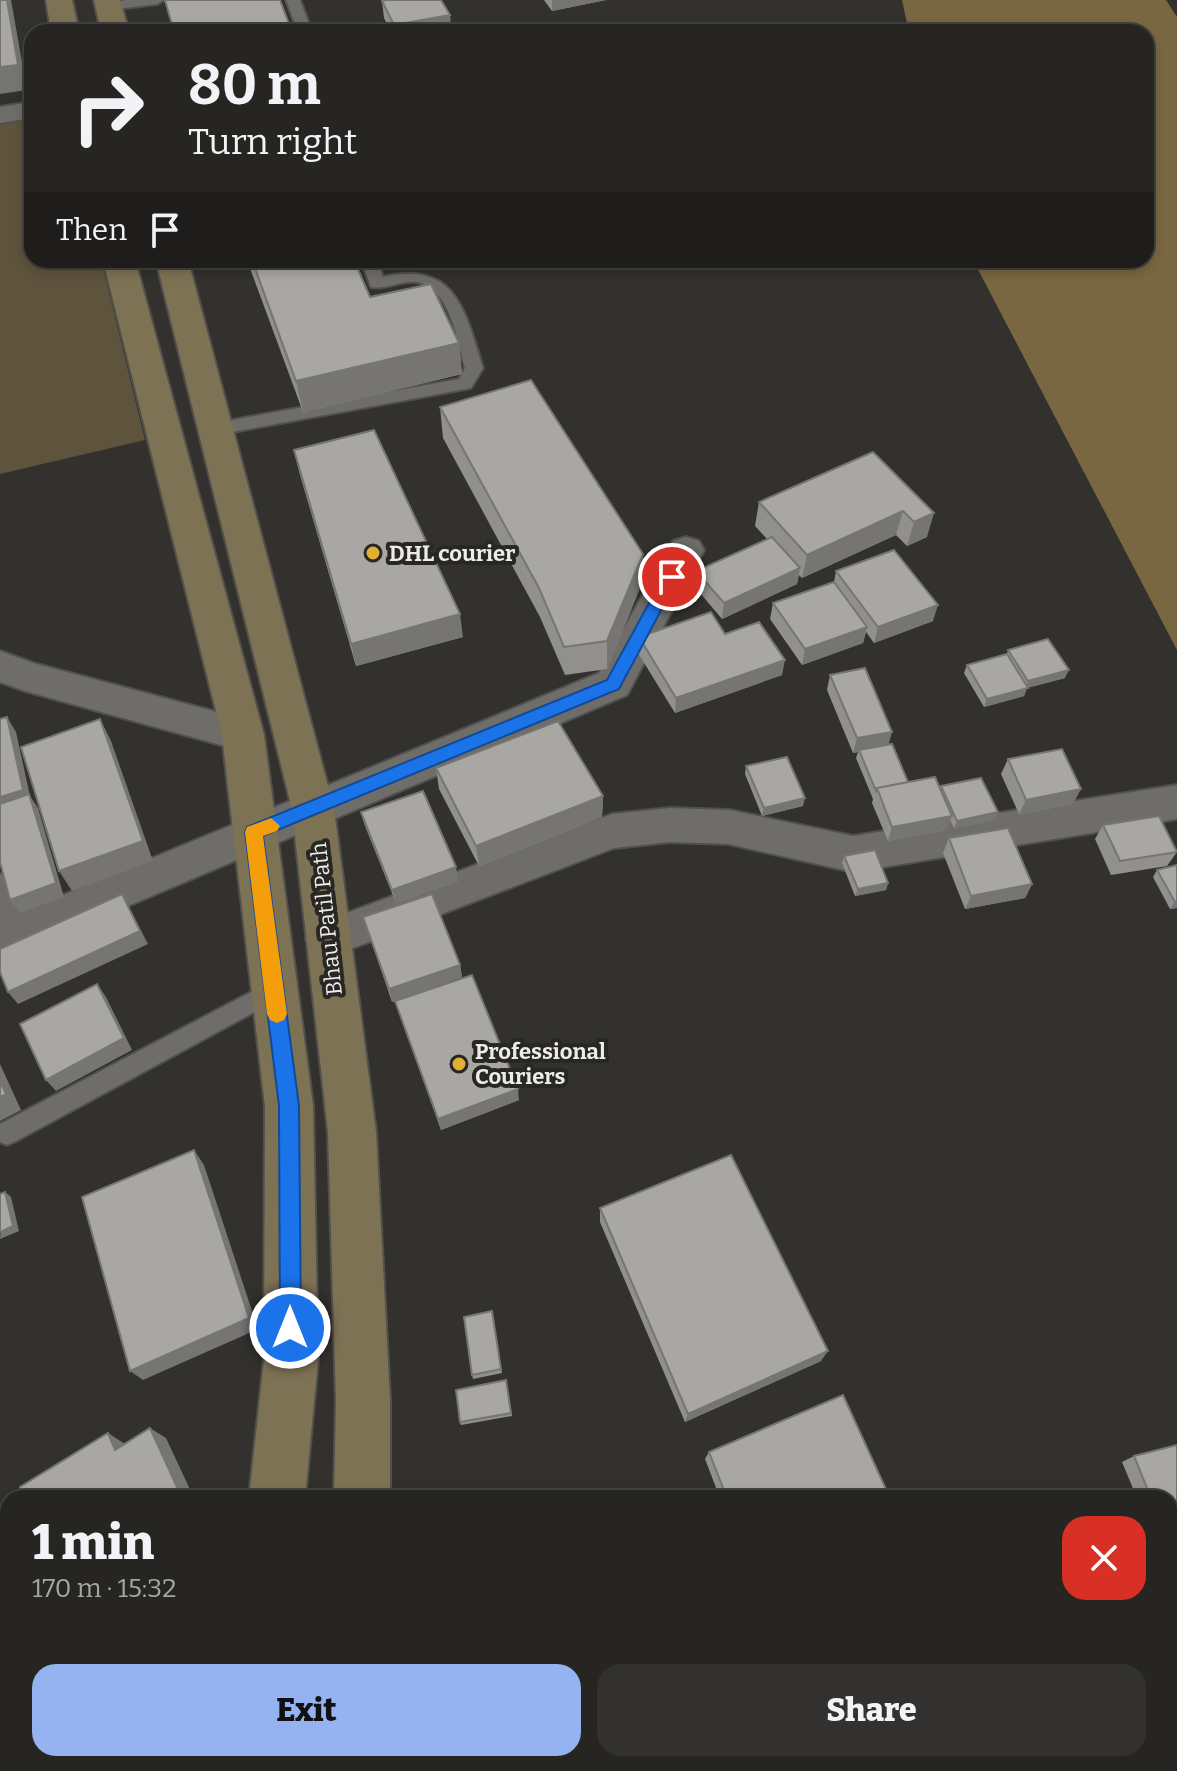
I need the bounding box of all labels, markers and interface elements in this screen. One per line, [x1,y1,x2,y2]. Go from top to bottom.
text: 80 m [188,52,321,119]
icon: right [56,56,160,160]
text: Turn right [188,120,357,164]
icon: arrive [143,208,187,252]
text: Then [56,212,127,248]
place label: DHL courier [389,540,516,567]
pin [638,543,706,611]
marker: DHL courier [364,544,382,562]
icon: arrive [650,555,694,599]
street label: Bhau Patil Path [305,841,348,997]
place label: Professional Couriers [475,1038,606,1090]
marker: Professional Couriers [450,1055,468,1073]
position arrow [248,1286,332,1370]
text: 1 min [32,1514,154,1572]
button: close [1062,1516,1146,1600]
text: 170 m · 15:32 [32,1573,176,1604]
button: Exit [32,1664,581,1756]
button: Share [597,1664,1146,1756]

